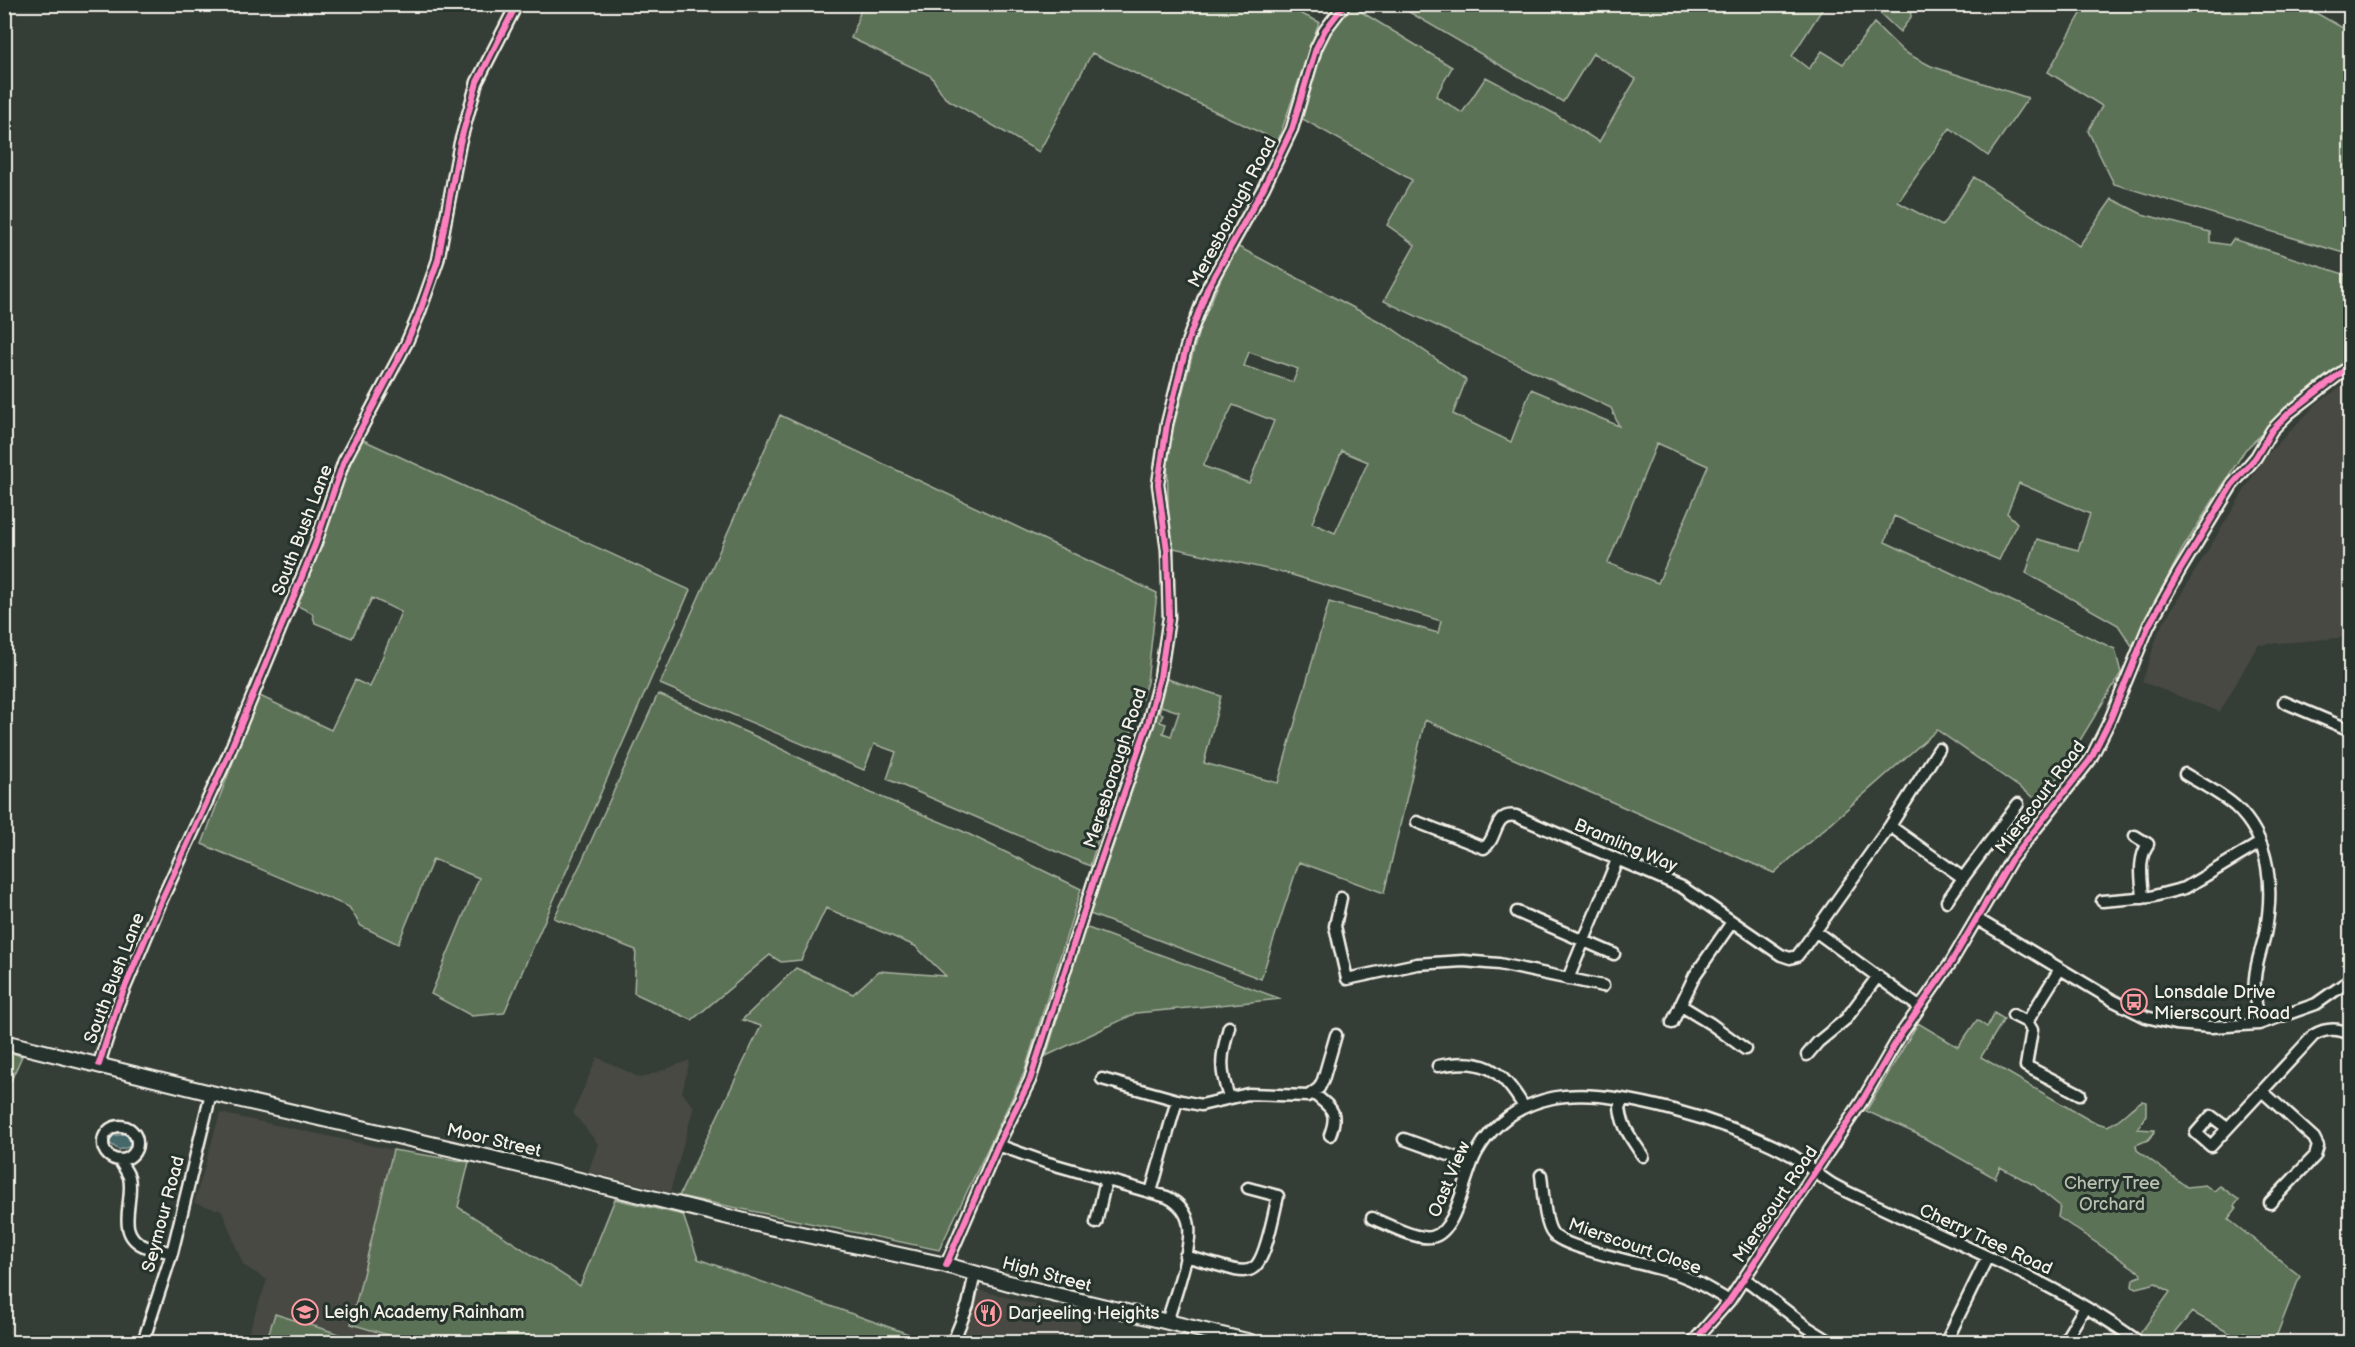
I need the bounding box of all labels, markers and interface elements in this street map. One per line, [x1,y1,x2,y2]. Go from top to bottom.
street label: Meresborough Road [1184,133,1281,291]
street label: South Bush Lane [268,462,337,598]
street label: Meresborough Road [1080,685,1151,851]
street label: Mierscourt Road [1991,737,2090,858]
street label: Bramling Way [1571,814,1681,877]
street label: South Bush Lane [80,910,149,1046]
place label: Lonsdale Drive Mierscourt Road [2154,982,2290,1024]
bus stop icon: Lonsdale Drive Mierscourt Road [2119,987,2149,1017]
street label: Moor Street [445,1119,544,1162]
street label: Oast View [1424,1138,1475,1220]
street label: Mierscourt Road [1729,1142,1822,1267]
street label: Seymour Road [138,1154,189,1274]
park label: Cherry Tree Orchard [2064,1173,2160,1215]
street label: Cherry Tree Road [1916,1199,2056,1279]
street label: Mierscourt Close [1566,1214,1704,1279]
street label: High Street [1000,1252,1094,1297]
school or university icon: Leigh Academy Rainham [290,1297,320,1327]
restaurant icon: Darjeeling Heights [973,1298,1003,1328]
place label: Leigh Academy Rainham [324,1302,524,1323]
place label: Darjeeling Heights [1008,1303,1160,1324]

